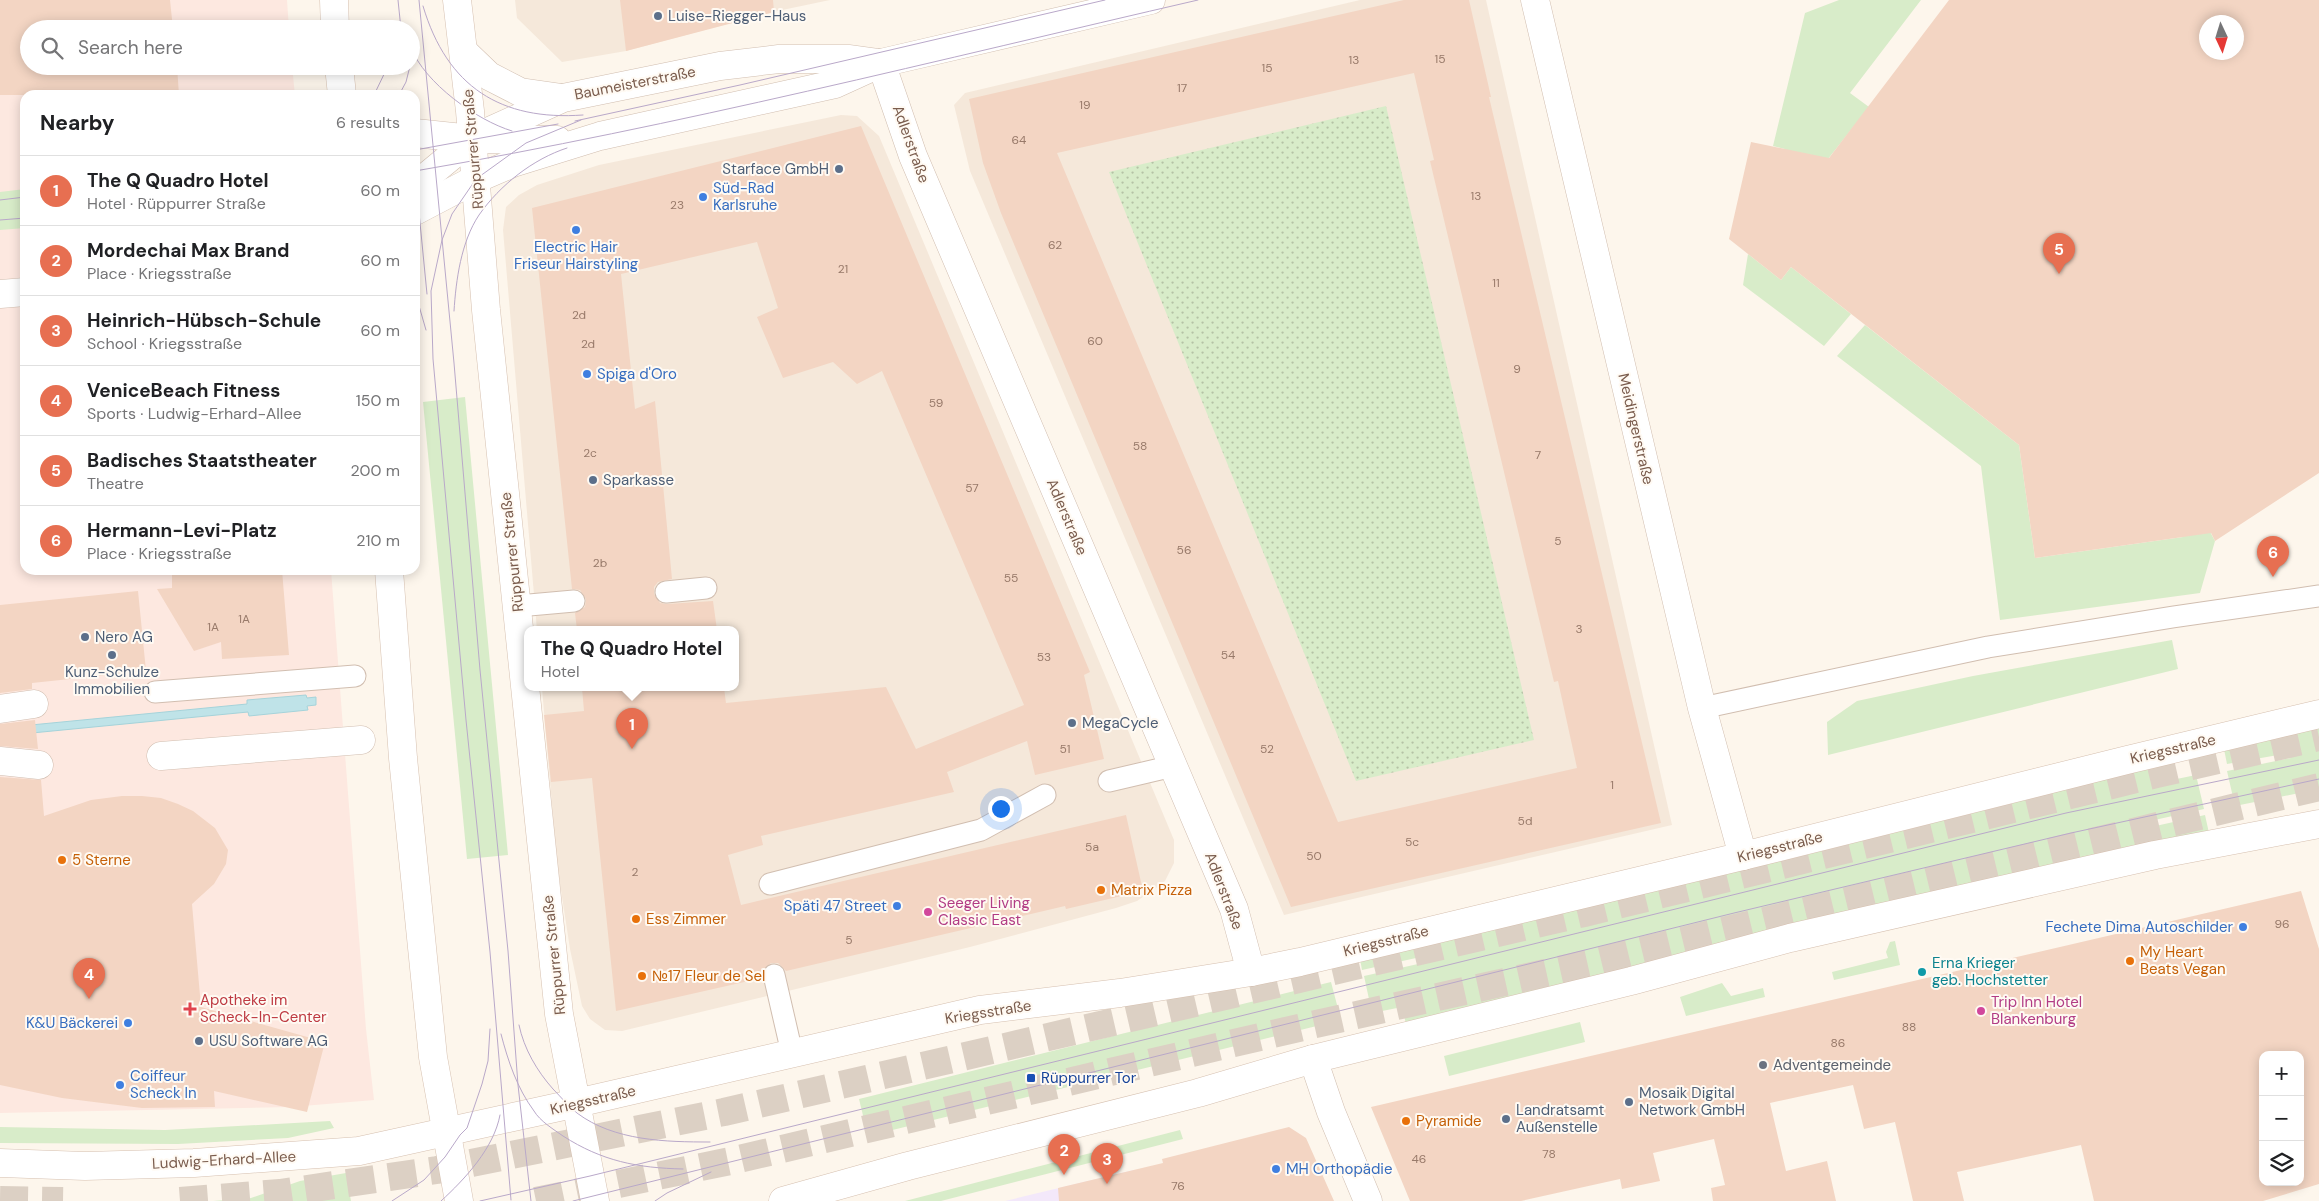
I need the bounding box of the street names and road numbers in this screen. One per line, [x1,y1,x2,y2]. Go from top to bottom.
street label: Baumeisterstraße [573,61,697,105]
street label: Rüppurrer Straße [458,88,488,210]
street label: Adlerstraße [888,102,934,186]
street label: Meidingerstraße [1613,371,1659,487]
street label: Adlerstraße [1042,476,1092,558]
street label: Rüppurrer Straße [496,491,528,613]
street label: Kriegsstraße [2128,729,2218,769]
street label: Kriegsstraße [1735,827,1825,867]
street label: Adlerstraße [1200,849,1248,933]
street label: Rüppurrer Straße [538,894,570,1016]
street label: Kriegsstraße [1341,921,1431,961]
street label: Kriegsstraße [943,995,1033,1029]
street label: Kriegsstraße [548,1080,638,1120]
street label: Ludwig-Erhard-Allee [151,1146,297,1174]

